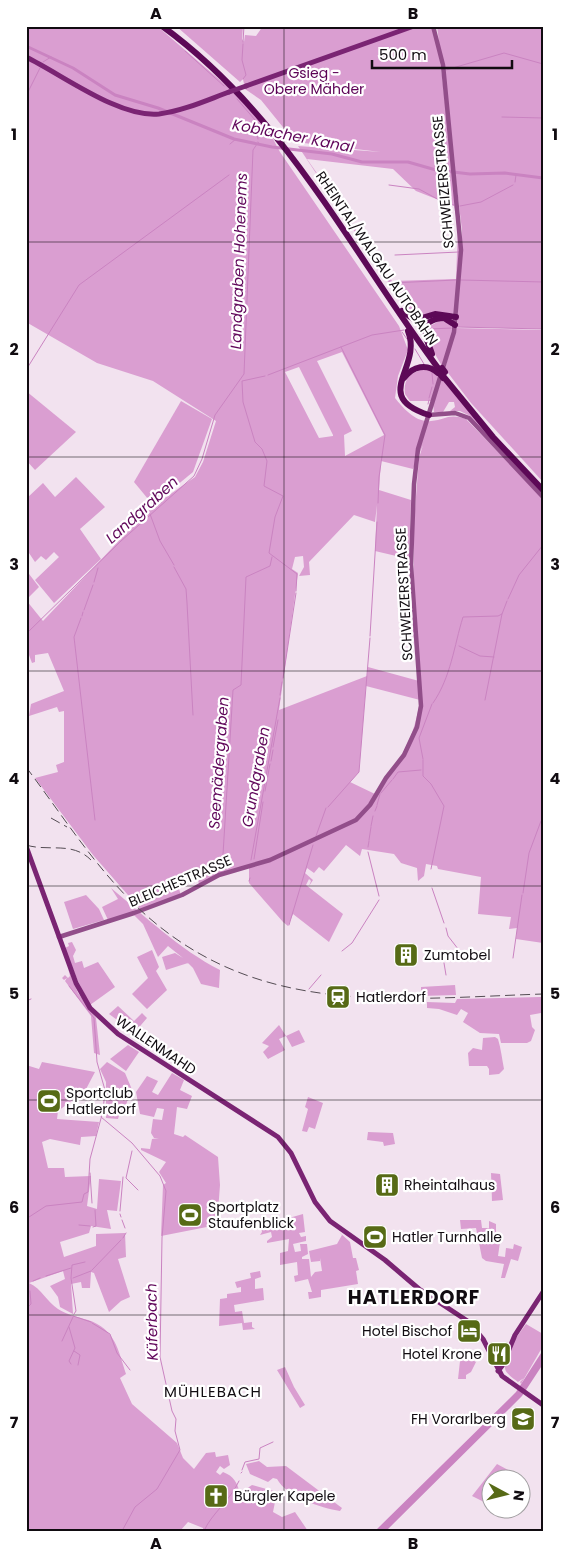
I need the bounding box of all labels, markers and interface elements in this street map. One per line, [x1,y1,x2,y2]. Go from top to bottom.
text: A [150,2,162,25]
text: B [408,2,418,25]
scale bar [372,38,512,70]
text: 500 m [379,44,427,65]
park label: Gsieg - Obere Mähder [264,63,364,99]
water label: Koblacher Kanal [231,113,356,158]
street label: SCHWEIZERSTRASSE [427,115,459,249]
text: 1 [11,123,17,146]
text: 1 [552,123,558,146]
street label: RHEINTAL/WALGAU AUTOBAHN [311,167,443,349]
water label: Landgraben Hohenems [225,172,252,350]
text: 2 [9,338,19,361]
text: 2 [550,338,560,361]
water label: Landgraben [101,471,183,548]
street label: SCHWEIZERSTRASSE [391,527,417,661]
text: 3 [9,553,19,576]
text: 3 [550,553,560,576]
water label: Seemädergraben [203,696,234,830]
water label: Grundgraben [236,725,275,829]
text: 4 [9,767,20,790]
text: 4 [550,767,561,790]
street label: BLEICHESTRASSE [125,850,235,912]
building icon: Zumtobel [393,942,419,968]
place label: Zumtobel [424,945,491,965]
text: 5 [9,982,19,1005]
text: 5 [550,982,560,1005]
station icon: Hatlerdorf [325,984,351,1010]
place label: Hatlerdorf [356,987,426,1007]
street label: WALLENMAHD [112,1011,200,1079]
place label: Sportclub Hatlerdorf [66,1083,136,1119]
sports icon: Sportclub Hatlerdorf [36,1088,62,1114]
building icon: Rheintalhaus [374,1172,400,1198]
place label: Rheintalhaus [404,1175,495,1195]
text: 6 [9,1196,19,1219]
text: 6 [550,1196,560,1219]
place label: Sportplatz Staufenblick [208,1197,295,1233]
sports icon: Sportplatz Staufenblick [177,1202,203,1228]
sports icon: Hatler Turnhalle [362,1224,388,1250]
place label: Hatler Turnhalle [392,1227,502,1247]
water label: Küferbach [140,1283,163,1361]
district label: HATLERDORF [348,1284,480,1311]
hotel icon: Hotel Bischof [456,1318,482,1344]
place label: Hotel Bischof [362,1321,452,1341]
restaurant icon: Hotel Krone [486,1341,512,1367]
place label: Hotel Krone [402,1344,482,1364]
district label: MÜHLEBACH [164,1381,262,1402]
school or university icon: FH Vorarlberg [510,1406,536,1432]
place label: FH Vorarlberg [411,1409,506,1429]
text: 7 [10,1411,19,1434]
text: 7 [551,1411,560,1434]
north arrow [482,1470,532,1520]
church icon: Bürgler Kapele [203,1483,229,1509]
place label: Bürgler Kapele [234,1486,336,1506]
text: N [508,1489,529,1502]
text: A [150,1532,162,1555]
text: B [408,1532,418,1555]

